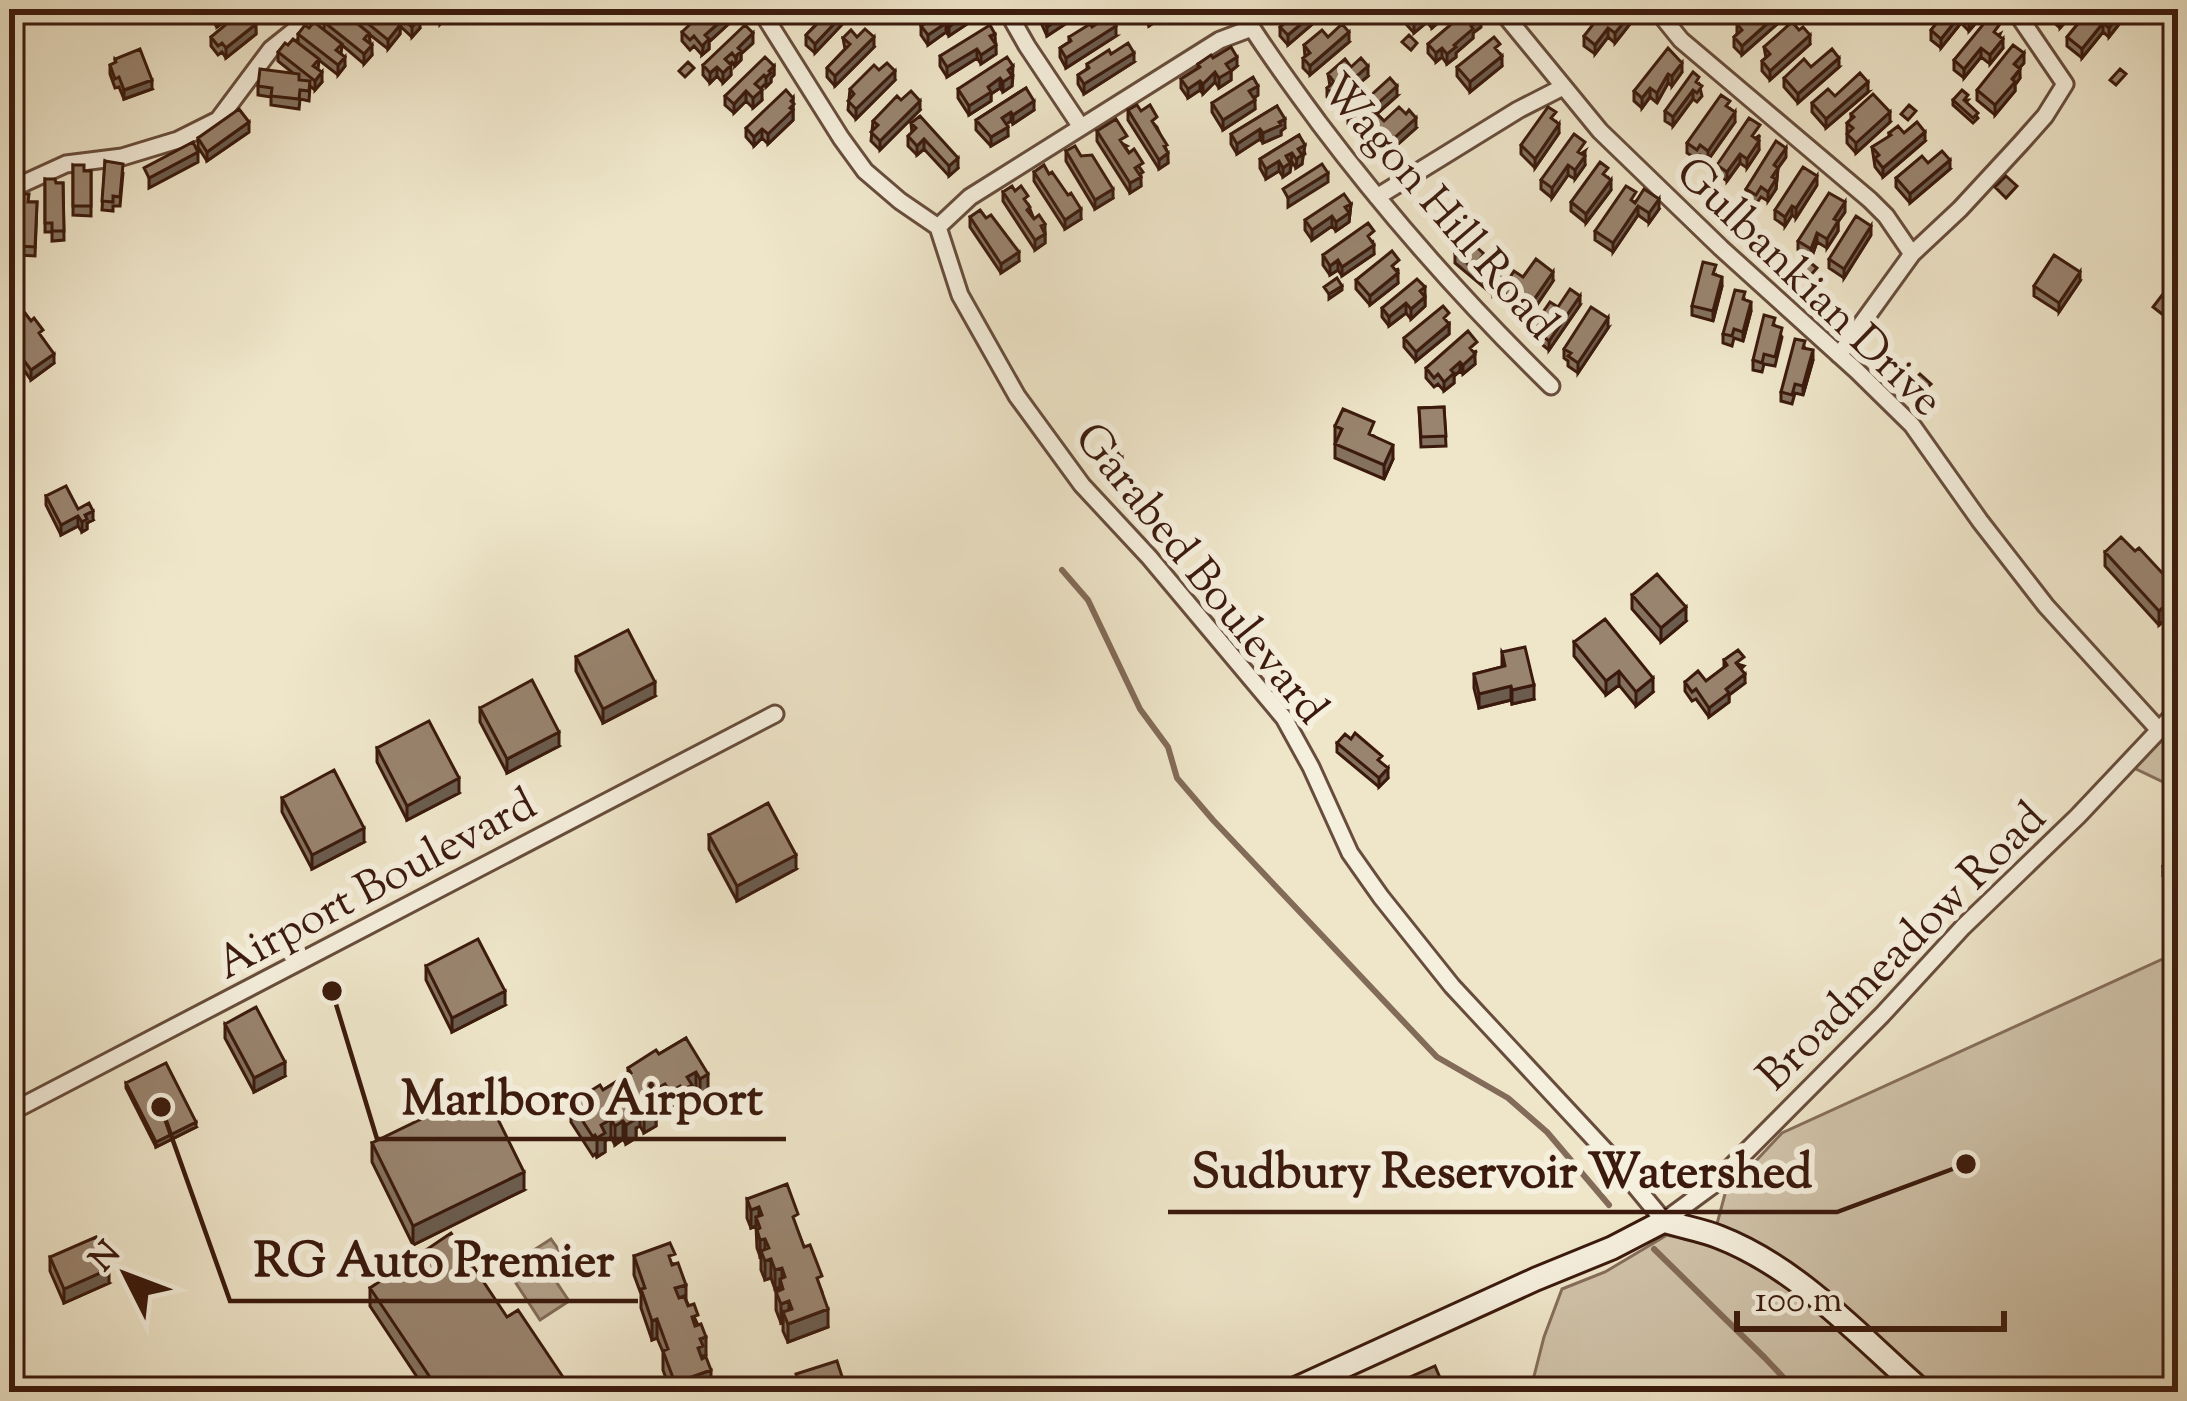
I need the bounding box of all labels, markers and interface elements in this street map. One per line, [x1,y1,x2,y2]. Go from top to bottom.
street label: Wagon Hill Road [1303,61,1571,356]
street label: Gulbankian Drive [1659,144,1956,434]
street label: Garabed Boulevard [1056,410,1341,740]
street label: Airport Boulevard [206,775,549,999]
street label: Broadmeadow Road [1744,789,2063,1108]
callout: Marlboro Airport [377,1055,786,1139]
text: Marlboro Airport [401,1068,763,1137]
callout: Sudbury Reservoir Watershed [1168,1128,1837,1212]
text: Sudbury Reservoir Watershed [1192,1141,1812,1210]
north arrow [66,1215,186,1335]
callout: RG Auto Premier [230,1217,638,1301]
text: RG Auto Premier [254,1230,615,1299]
text: N [80,1232,133,1283]
scale bar [1737,1257,2004,1331]
text: 100 m [1755,1276,1843,1328]

